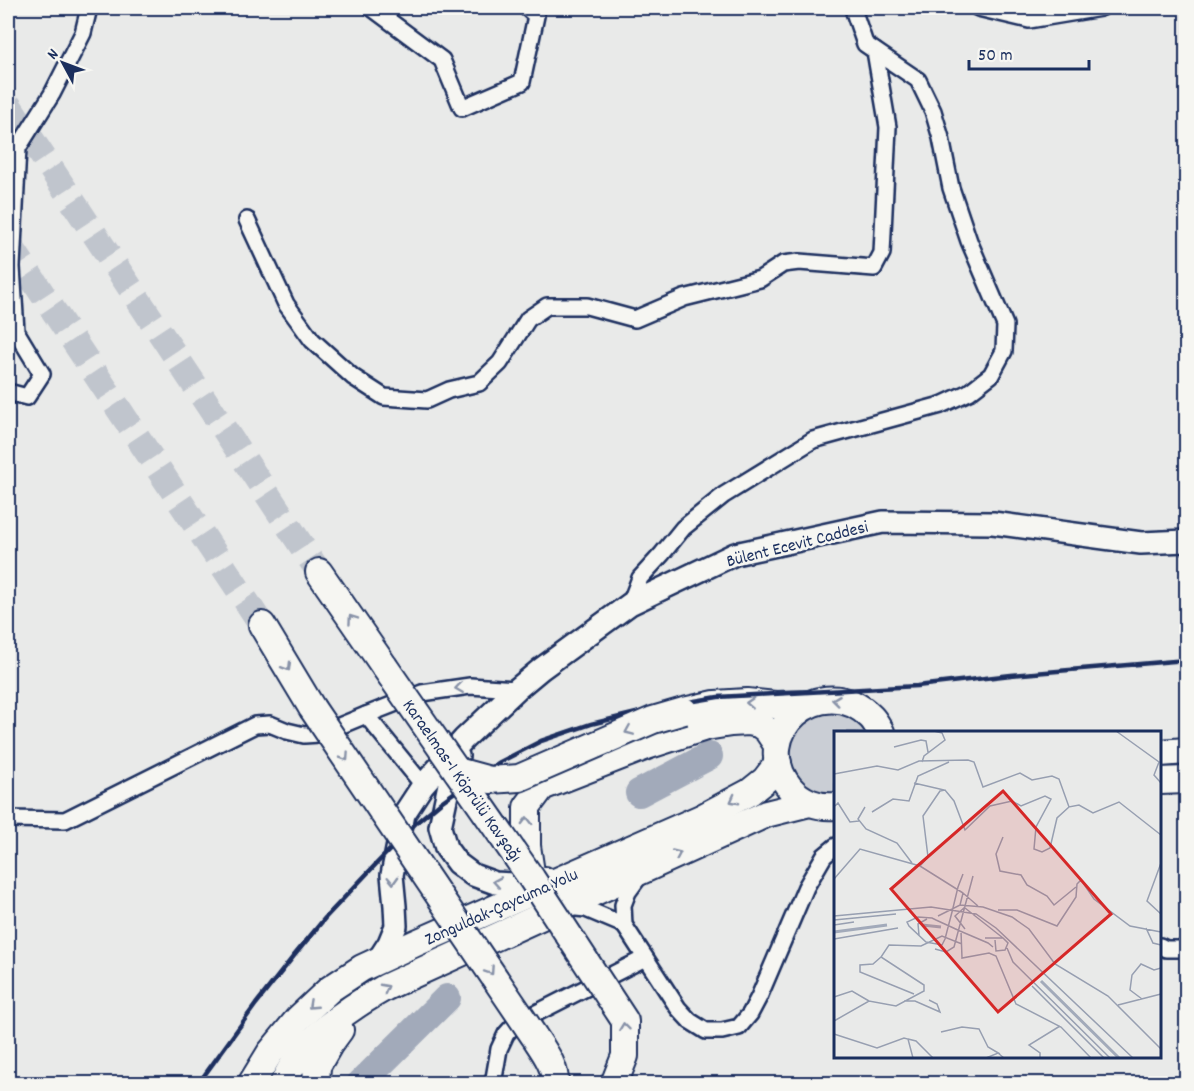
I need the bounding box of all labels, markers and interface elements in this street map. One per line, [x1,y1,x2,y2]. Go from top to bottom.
north arrow [33,33,93,93]
scale bar [969,33,1089,71]
text: N [42,44,65,65]
text: 50 m [978,44,1013,69]
street label: Bülent Ecevit Caddesi [724,516,871,575]
one-way arrow [348,614,359,625]
one-way arrow [280,661,292,671]
one-way arrow [454,681,463,693]
one-way arrow [832,694,841,707]
street label: Karaelmas-1 Köprülü Kavşağı [395,695,527,868]
one-way arrow [746,697,755,710]
one-way arrow [624,724,635,736]
inset map [834,731,1161,1058]
one-way arrow [338,750,349,761]
one-way arrow [730,793,740,804]
one-way arrow [521,816,533,825]
one-way arrow [671,850,682,862]
street label: Zonguldak-Çaycuma Yolu [421,863,583,953]
one-way arrow [387,875,400,884]
one-way arrow [493,876,503,889]
one-way arrow [483,964,494,975]
one-way arrow [379,983,390,995]
one-way arrow [309,998,319,1009]
one-way arrow [618,1023,631,1032]

